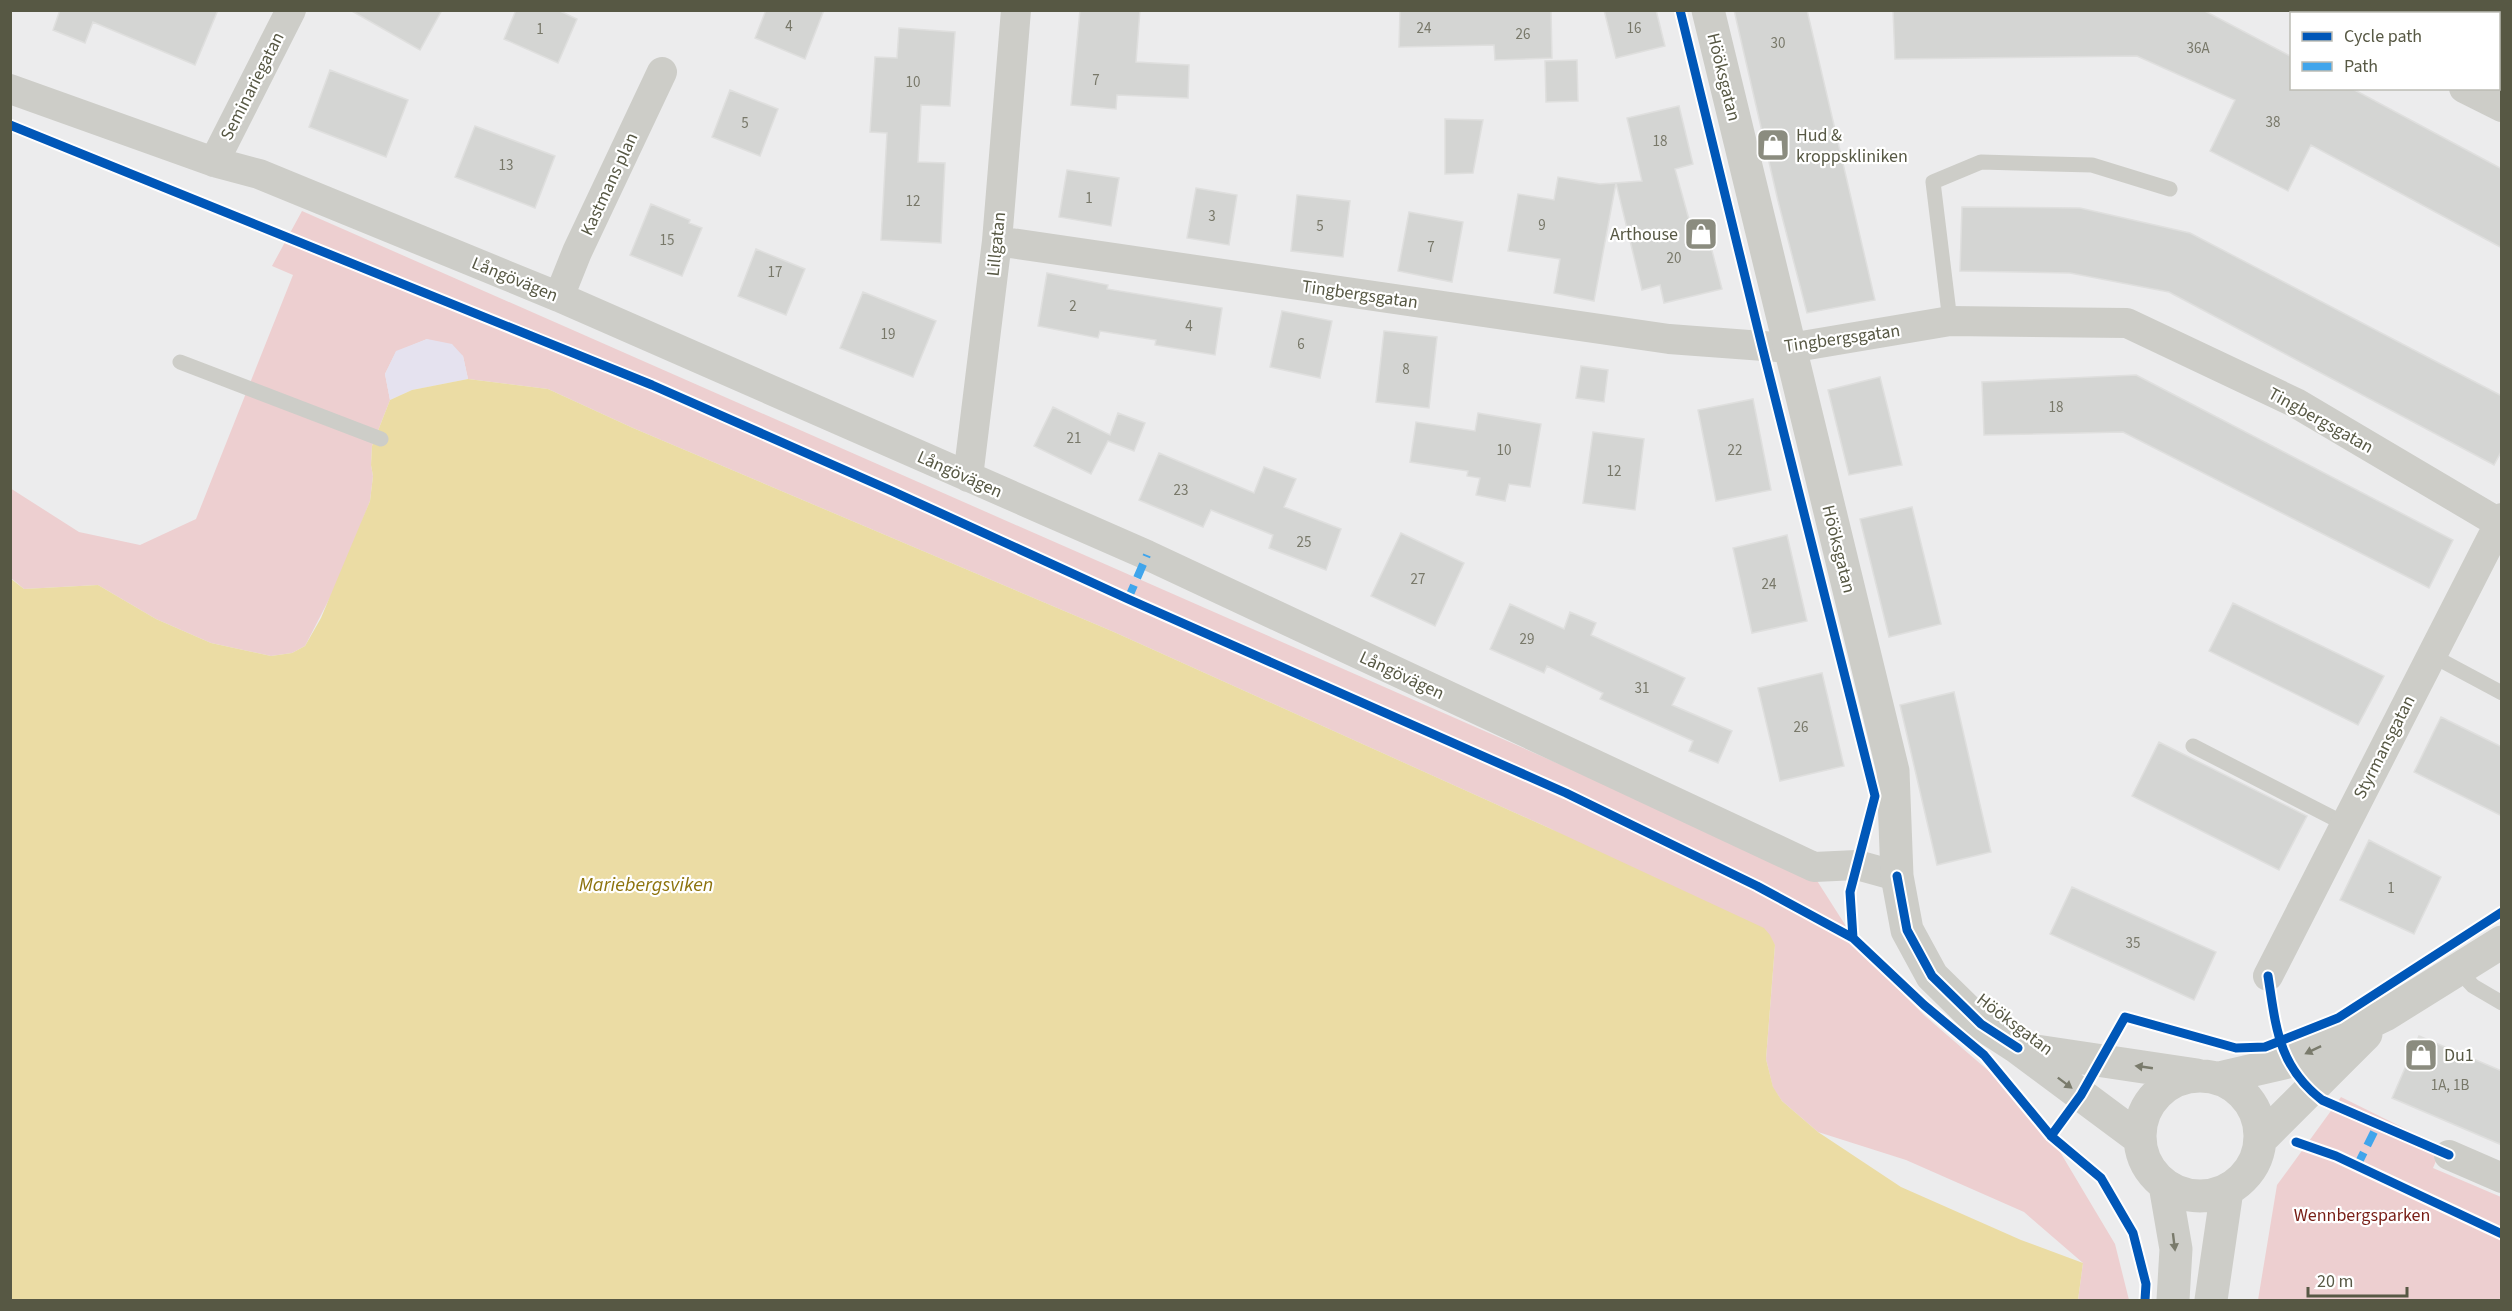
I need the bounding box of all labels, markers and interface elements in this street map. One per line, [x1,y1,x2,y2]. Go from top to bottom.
legend [2290,12,2500,90]
house number: 4 [785,16,793,37]
house number: 24 [1417,18,1432,39]
house number: 16 [1627,18,1641,39]
house number: 1 [536,19,544,40]
house number: 26 [1516,24,1530,45]
text: Cycle path [2344,24,2422,49]
street label: Seminariegatan [214,28,290,145]
street label: Hööksgatan [1701,30,1747,124]
house number: 30 [1771,33,1785,54]
house number: 36A [2186,38,2210,59]
text: Path [2344,54,2378,79]
house number: 7 [1092,70,1100,91]
house number: 10 [906,72,920,93]
house number: 38 [2266,112,2280,133]
house number: 5 [741,113,749,134]
place label: Hud & kroppskliniken [1796,123,1908,169]
shop icon: Hud & kroppskliniken [1755,127,1791,163]
street label: Kastmans plan [575,129,644,240]
house number: 18 [1653,131,1667,152]
house number: 13 [499,155,513,176]
house number: 1 [1085,188,1093,209]
house number: 12 [906,191,920,212]
house number: 3 [1208,206,1216,227]
street label: Lillgatan [981,211,1012,277]
house number: 9 [1538,215,1546,236]
house number: 5 [1316,216,1324,237]
shop icon: Arthouse [1683,216,1719,252]
place label: Arthouse [1610,222,1678,247]
house number: 15 [660,230,674,251]
house number: 7 [1427,237,1435,258]
house number: 20 [1667,248,1681,269]
street label: Långövägen [468,251,562,308]
house number: 17 [768,262,782,283]
street label: Tingbergsgatan [1300,274,1419,315]
house number: 2 [1069,296,1077,317]
house number: 4 [1185,316,1193,337]
street label: Tingbergsgatan [1783,318,1902,359]
house number: 19 [881,324,895,345]
house number: 6 [1297,334,1305,355]
house number: 8 [1402,359,1410,380]
street label: Tingbergsgatan [2264,381,2378,460]
house number: 18 [2049,397,2063,418]
house number: 21 [1067,428,1081,449]
house number: 10 [1497,440,1511,461]
house number: 22 [1728,440,1742,461]
street label: Långövägen [913,445,1006,504]
house number: 12 [1607,461,1621,482]
house number: 23 [1174,480,1188,501]
street label: Hööksgatan [1816,502,1862,596]
house number: 25 [1297,532,1311,553]
house number: 27 [1411,569,1425,590]
house number: 24 [1762,574,1777,595]
house number: 29 [1520,629,1534,650]
street label: Långövägen [1355,645,1448,706]
house number: 31 [1635,678,1649,699]
street label: Styrmansgatan [2348,691,2421,803]
house number: 26 [1794,717,1808,738]
water label: Mariebergsviken [579,871,713,899]
house number: 1 [2387,878,2395,899]
house number: 35 [2126,933,2140,954]
street label: Hööksgatan [1971,987,2058,1061]
shop icon: Du1 [2403,1037,2439,1073]
place label: Du1 [2444,1043,2474,1068]
one-way arrow [2304,1044,2322,1054]
one-way arrow [2134,1062,2153,1071]
house number: 1A, 1B [2431,1075,2469,1096]
one-way arrow [2057,1077,2073,1089]
park label: Wennbergsparken [2294,1203,2430,1228]
one-way arrow [2170,1233,2179,1252]
scale bar [2308,1260,2407,1298]
text: 20 m [2317,1269,2353,1294]

